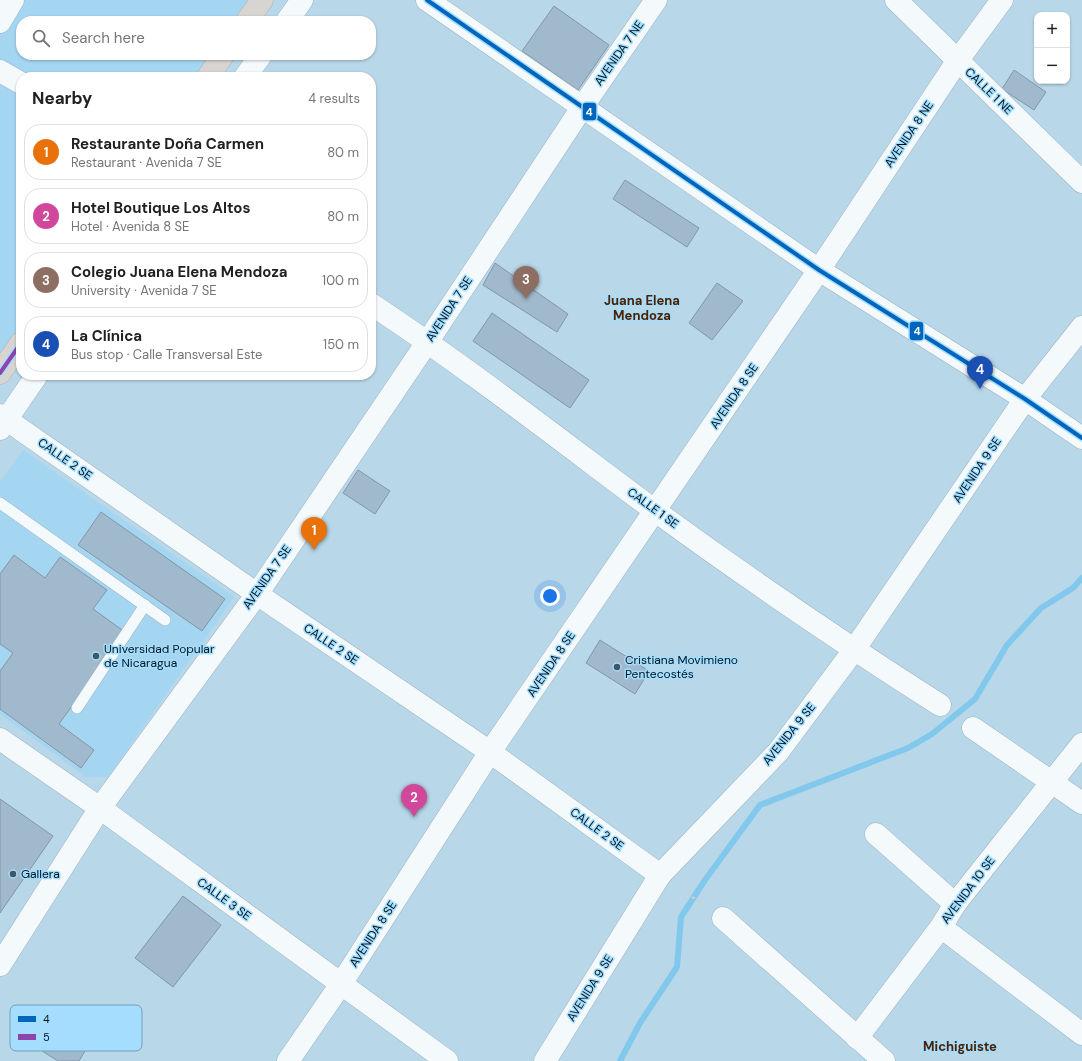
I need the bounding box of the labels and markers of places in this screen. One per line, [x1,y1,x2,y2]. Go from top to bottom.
pin: 3 [513,266,539,299]
pin: 4 [967,356,993,389]
pin: 1 [301,517,327,550]
place label: Universidad Popular de Nicaragua [104,641,215,671]
marker: Universidad Popular de Nicaragua [91,651,101,661]
place label: Cristiana Movimieno Pentecostés [625,652,738,682]
marker: Cristiana Movimieno Pentecostés [612,662,622,672]
pin: 2 [401,784,427,817]
place label: Gallera [21,866,60,882]
marker: Gallera [8,869,18,879]

